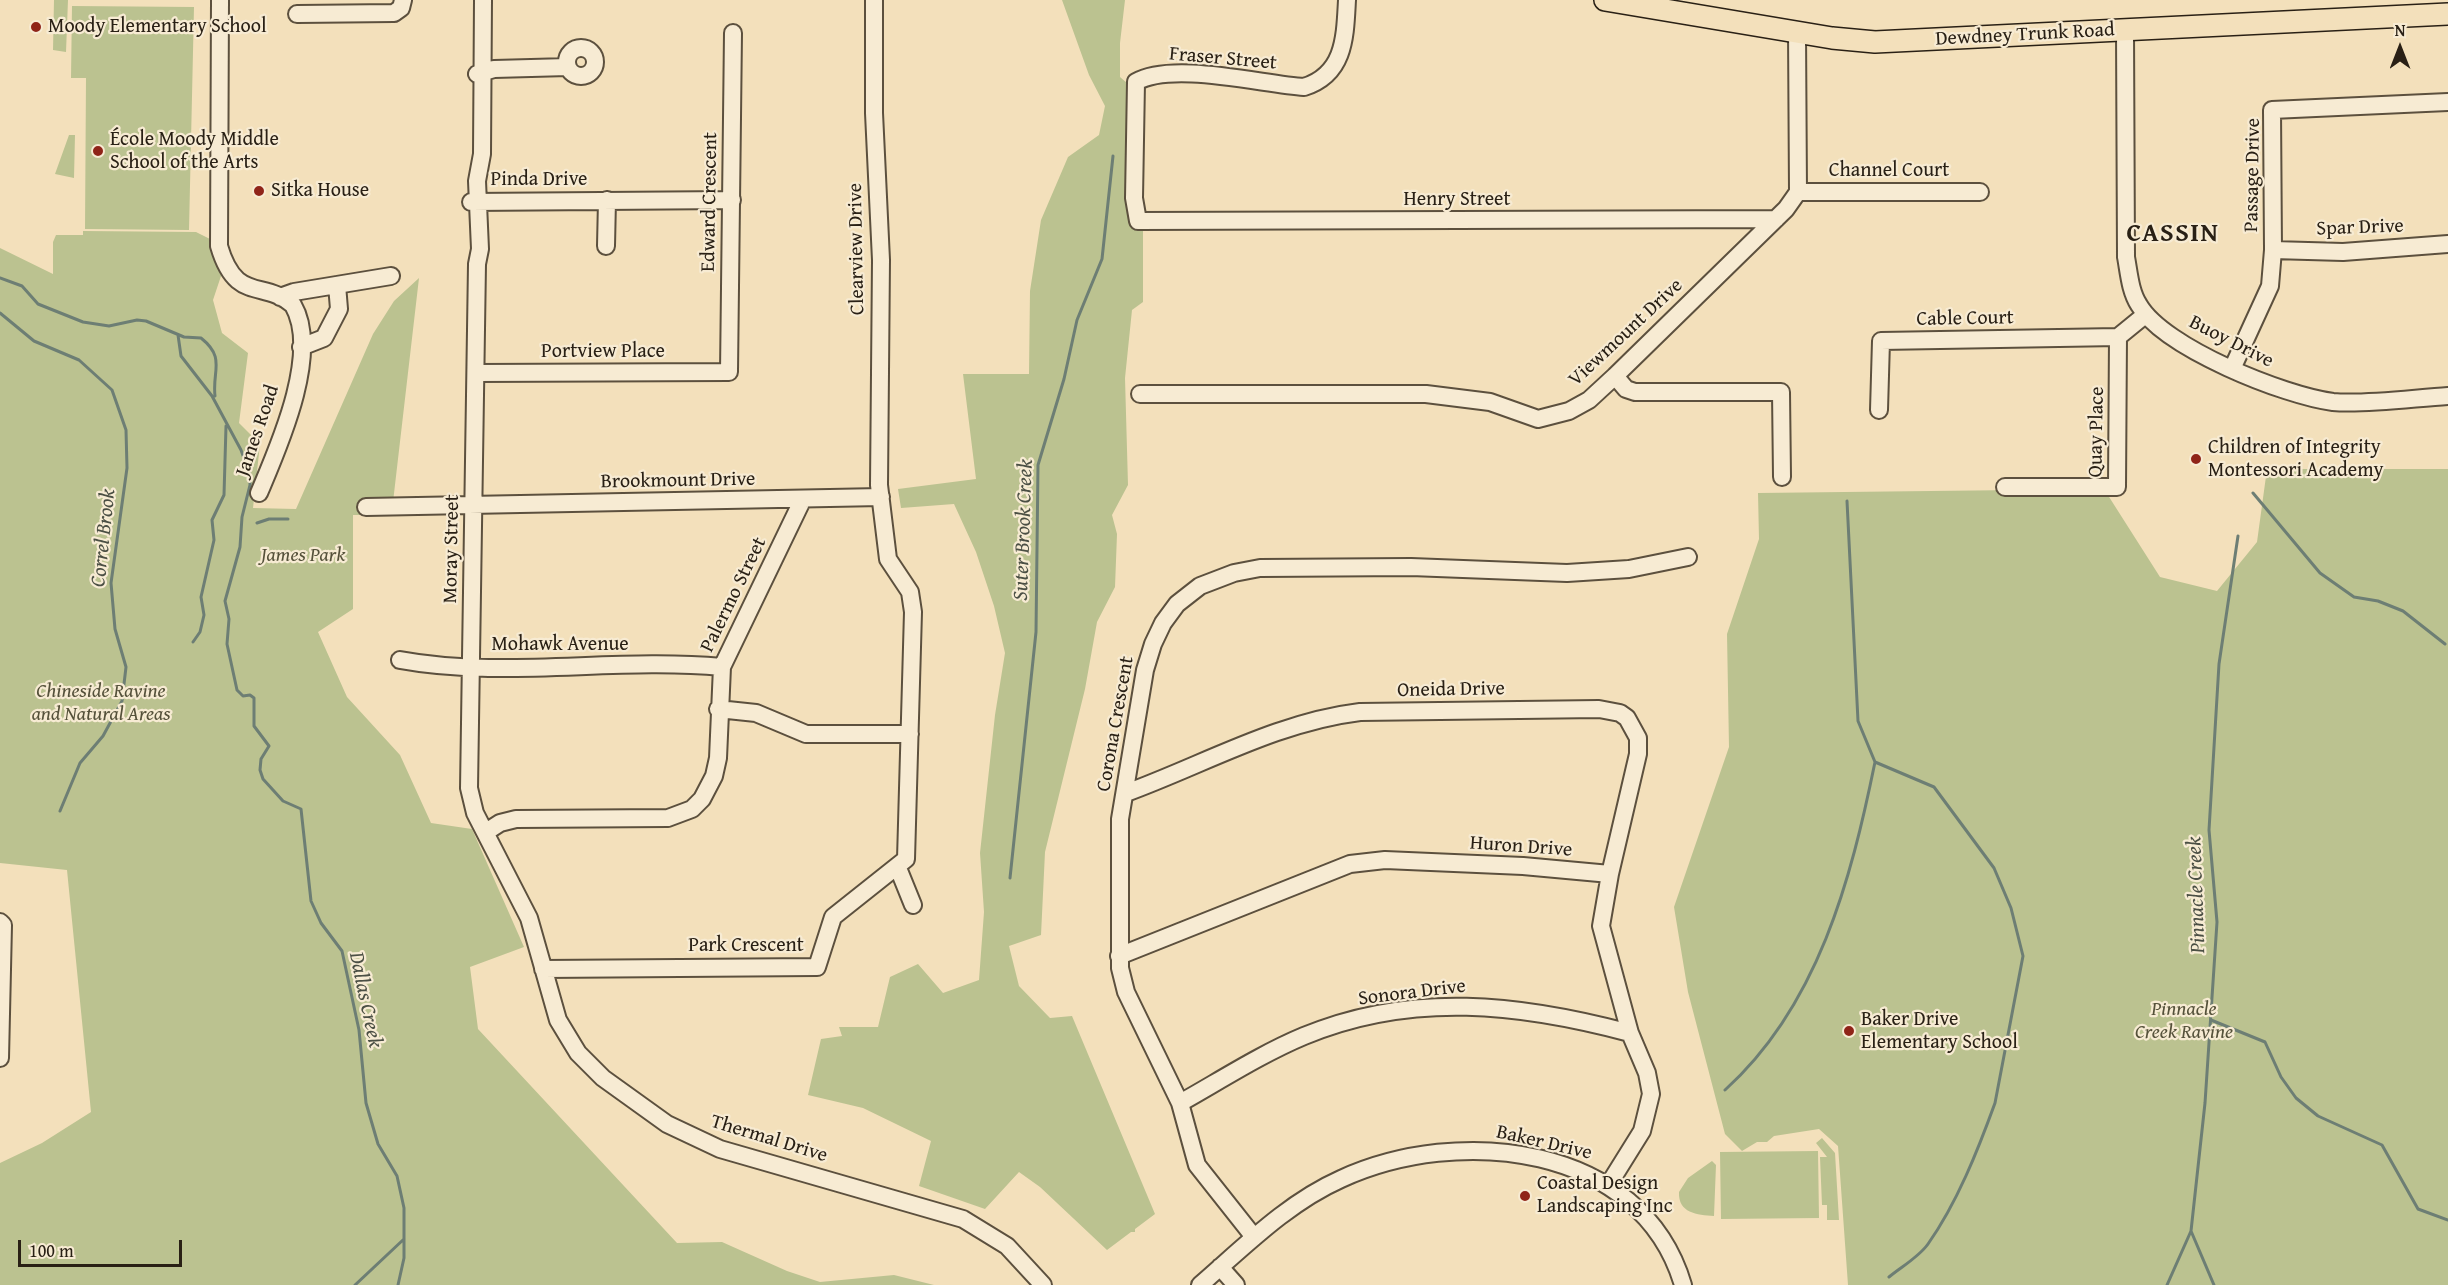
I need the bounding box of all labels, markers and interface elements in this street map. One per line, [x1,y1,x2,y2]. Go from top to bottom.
place label: Moody Elementary School [48,15,267,39]
street label: Dewdney Trunk Road [1935,18,2115,52]
north arrow [2370,18,2430,78]
text: N [2395,18,2405,42]
marker: Moody Elementary School [29,20,43,34]
street label: Fraser Street [1168,42,1278,76]
street label: Passage Drive [2240,118,2266,232]
place label: École Moody Middle School of the Arts [110,128,279,175]
street label: Edward Crescent [697,132,723,272]
marker: École Moody Middle School of the Arts [91,144,105,158]
street label: Channel Court [1829,159,1949,183]
street label: Pinda Drive [490,168,588,192]
place label: Sitka House [271,179,369,203]
street label: Clearview Drive [844,183,870,315]
marker: Sitka House [252,184,266,198]
street label: Henry Street [1403,188,1511,212]
street label: Spar Drive [2316,214,2404,242]
district label: CASSIN [2126,218,2220,250]
street label: Viewmount Drive [1564,274,1688,392]
street label: Cable Court [1916,306,2014,332]
street label: Buoy Drive [2185,311,2277,373]
street label: Portview Place [541,340,665,364]
street label: James Road [231,382,285,480]
street label: Quay Place [2084,386,2110,478]
place label: Children of Integrity Montessori Academy [2208,436,2383,483]
marker: Children of Integrity Montessori Academy [2189,452,2203,466]
water label: Suter Brook Creek [1009,459,1039,601]
street label: Brookmount Drive [600,468,756,494]
water label: Correl Brook [86,488,122,588]
street label: Moray Street [439,494,465,604]
street label: Palermo Street [696,534,772,656]
park label: James Park [261,544,345,568]
street label: Mohawk Avenue [491,633,629,657]
street label: Corona Crescent [1092,654,1140,794]
street label: Oneida Drive [1397,677,1505,703]
park label: Chineside Ravine and Natural Areas [32,680,170,727]
street label: Huron Drive [1469,831,1573,863]
water label: Pinnacle Creek [2182,836,2212,954]
street label: Park Crescent [688,934,804,958]
water label: Dallas Creek [343,950,387,1050]
street label: Sonora Drive [1357,974,1467,1012]
park label: Pinnacle Creek Ravine [2135,998,2233,1045]
place label: Baker Drive Elementary School [1861,1008,2018,1055]
marker: Baker Drive Elementary School [1842,1024,1856,1038]
street label: Thermal Drive [708,1110,830,1168]
street label: Baker Drive [1494,1120,1594,1166]
place label: Coastal Design Landscaping Inc [1537,1172,1673,1219]
marker: Coastal Design Landscaping Inc [1518,1189,1532,1203]
scale bar [21,1228,184,1266]
text: 100 m [29,1237,74,1264]

